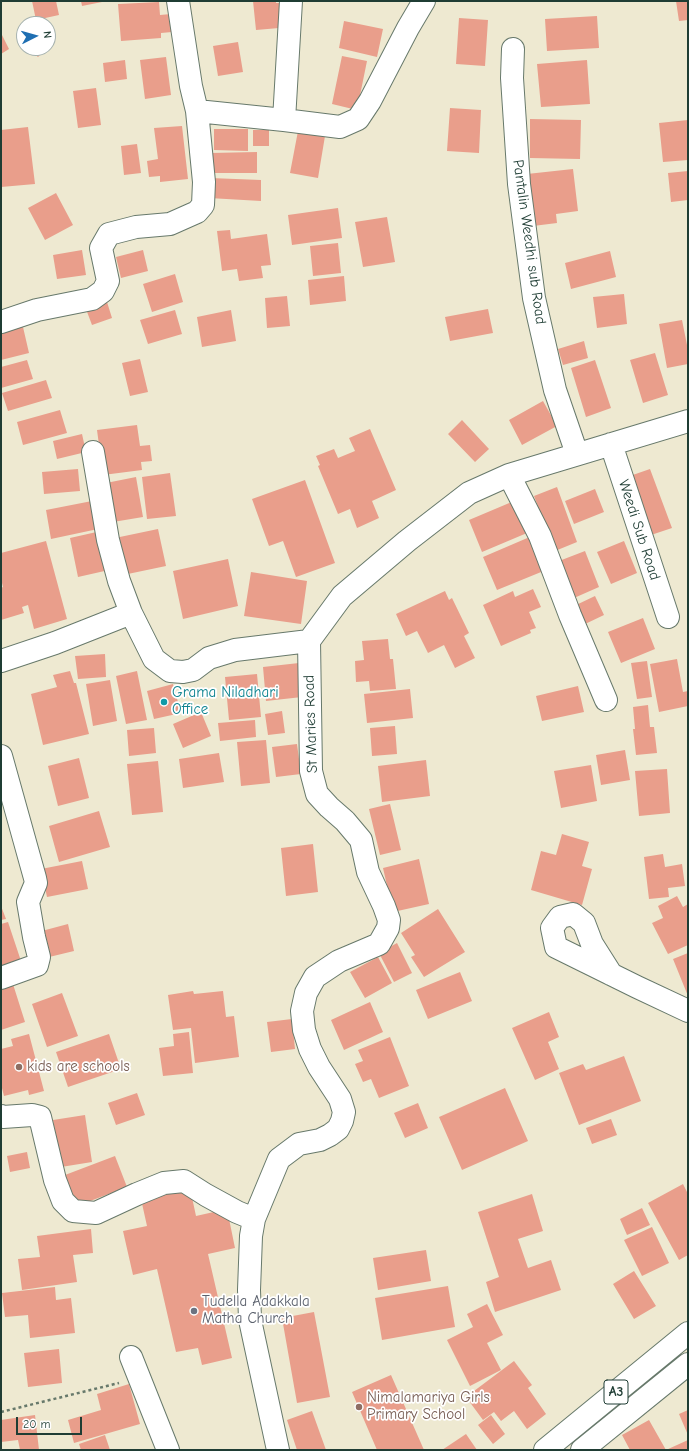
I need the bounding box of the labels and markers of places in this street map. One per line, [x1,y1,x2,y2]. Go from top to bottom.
place label: Grama Niladhari Office [172,684,279,719]
marker: Grama Niladhari Office [159,697,169,707]
place label: kids are schools [27,1058,130,1076]
marker: kids are schools [14,1062,24,1072]
place label: Tudella Adakkala Matha Church [202,1293,310,1328]
marker: Tudella Adakkala Matha Church [189,1306,199,1316]
place label: Nimalamariya Girls Primary School [367,1389,490,1424]
marker: Nimalamariya Girls Primary School [354,1402,364,1412]

